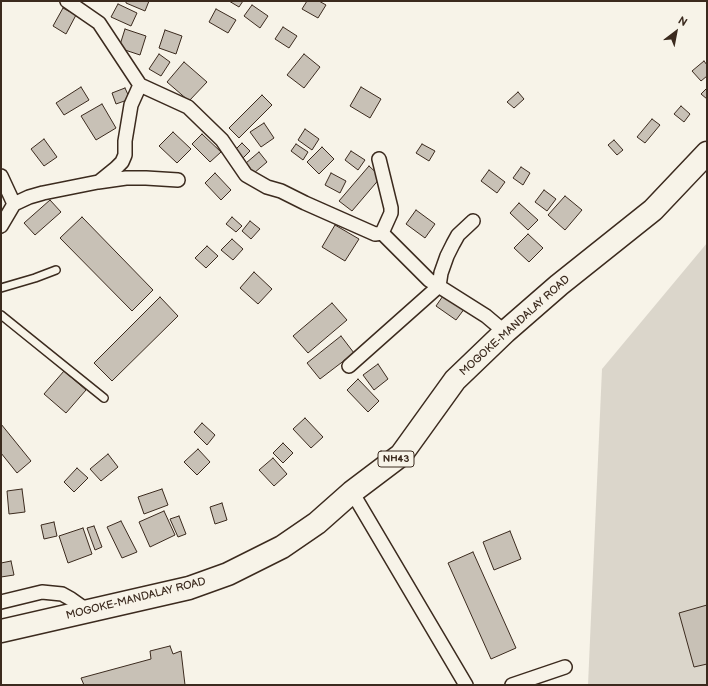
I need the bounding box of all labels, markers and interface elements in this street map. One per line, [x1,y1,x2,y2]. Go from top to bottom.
north arrow [656,12,696,52]
text: N [676,14,690,29]
street label: MOGOKE-MANDALAY ROAD [457,273,573,379]
road number: NH43 [378,451,414,467]
street label: MOGOKE-MANDALAY ROAD [65,575,207,623]

